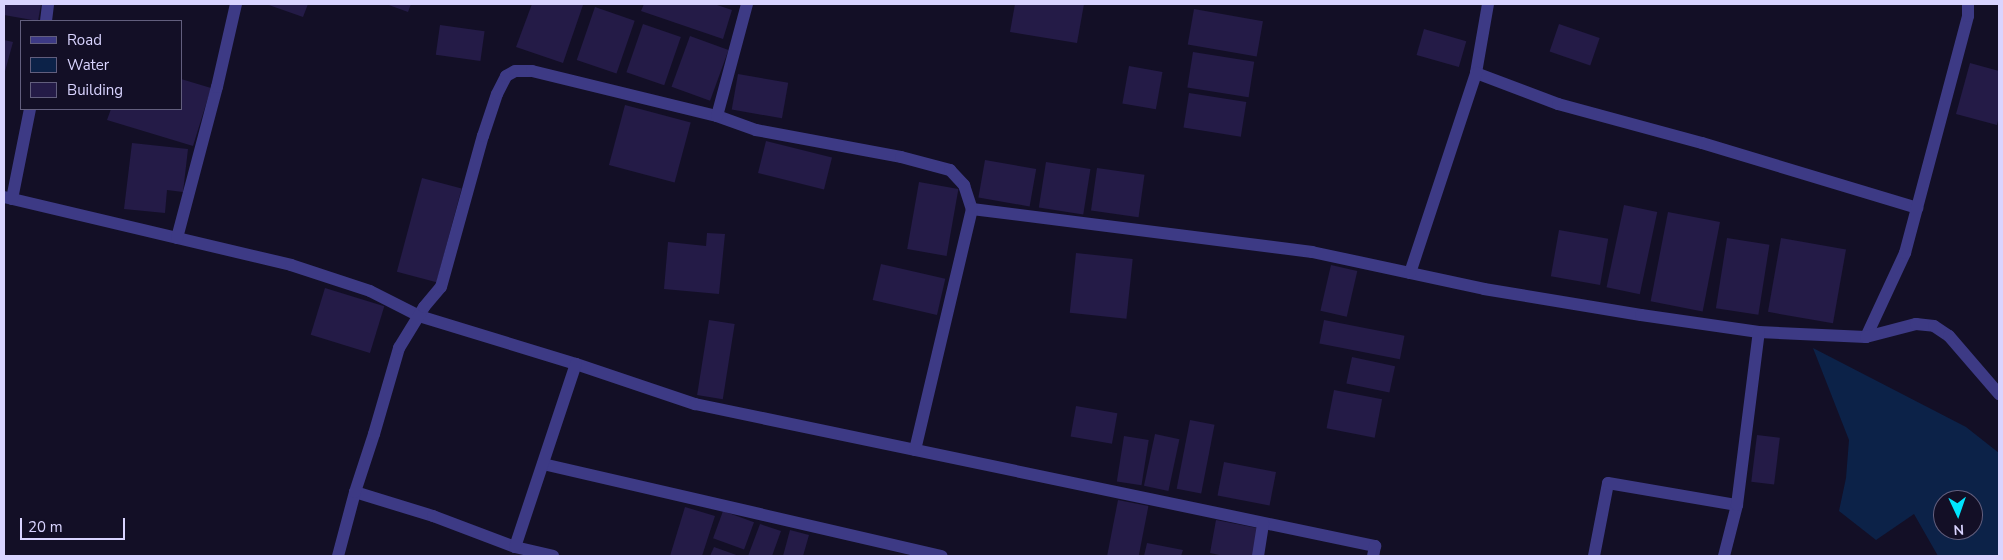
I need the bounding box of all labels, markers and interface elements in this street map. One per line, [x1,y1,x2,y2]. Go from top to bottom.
legend [20,20,182,110]
text: Road [67,30,102,50]
text: Water [67,55,109,75]
text: Building [67,80,123,100]
north arrow [1933,490,1983,540]
scale bar [22,508,128,540]
text: 20 m [28,517,63,537]
text: N [1953,520,1964,539]

